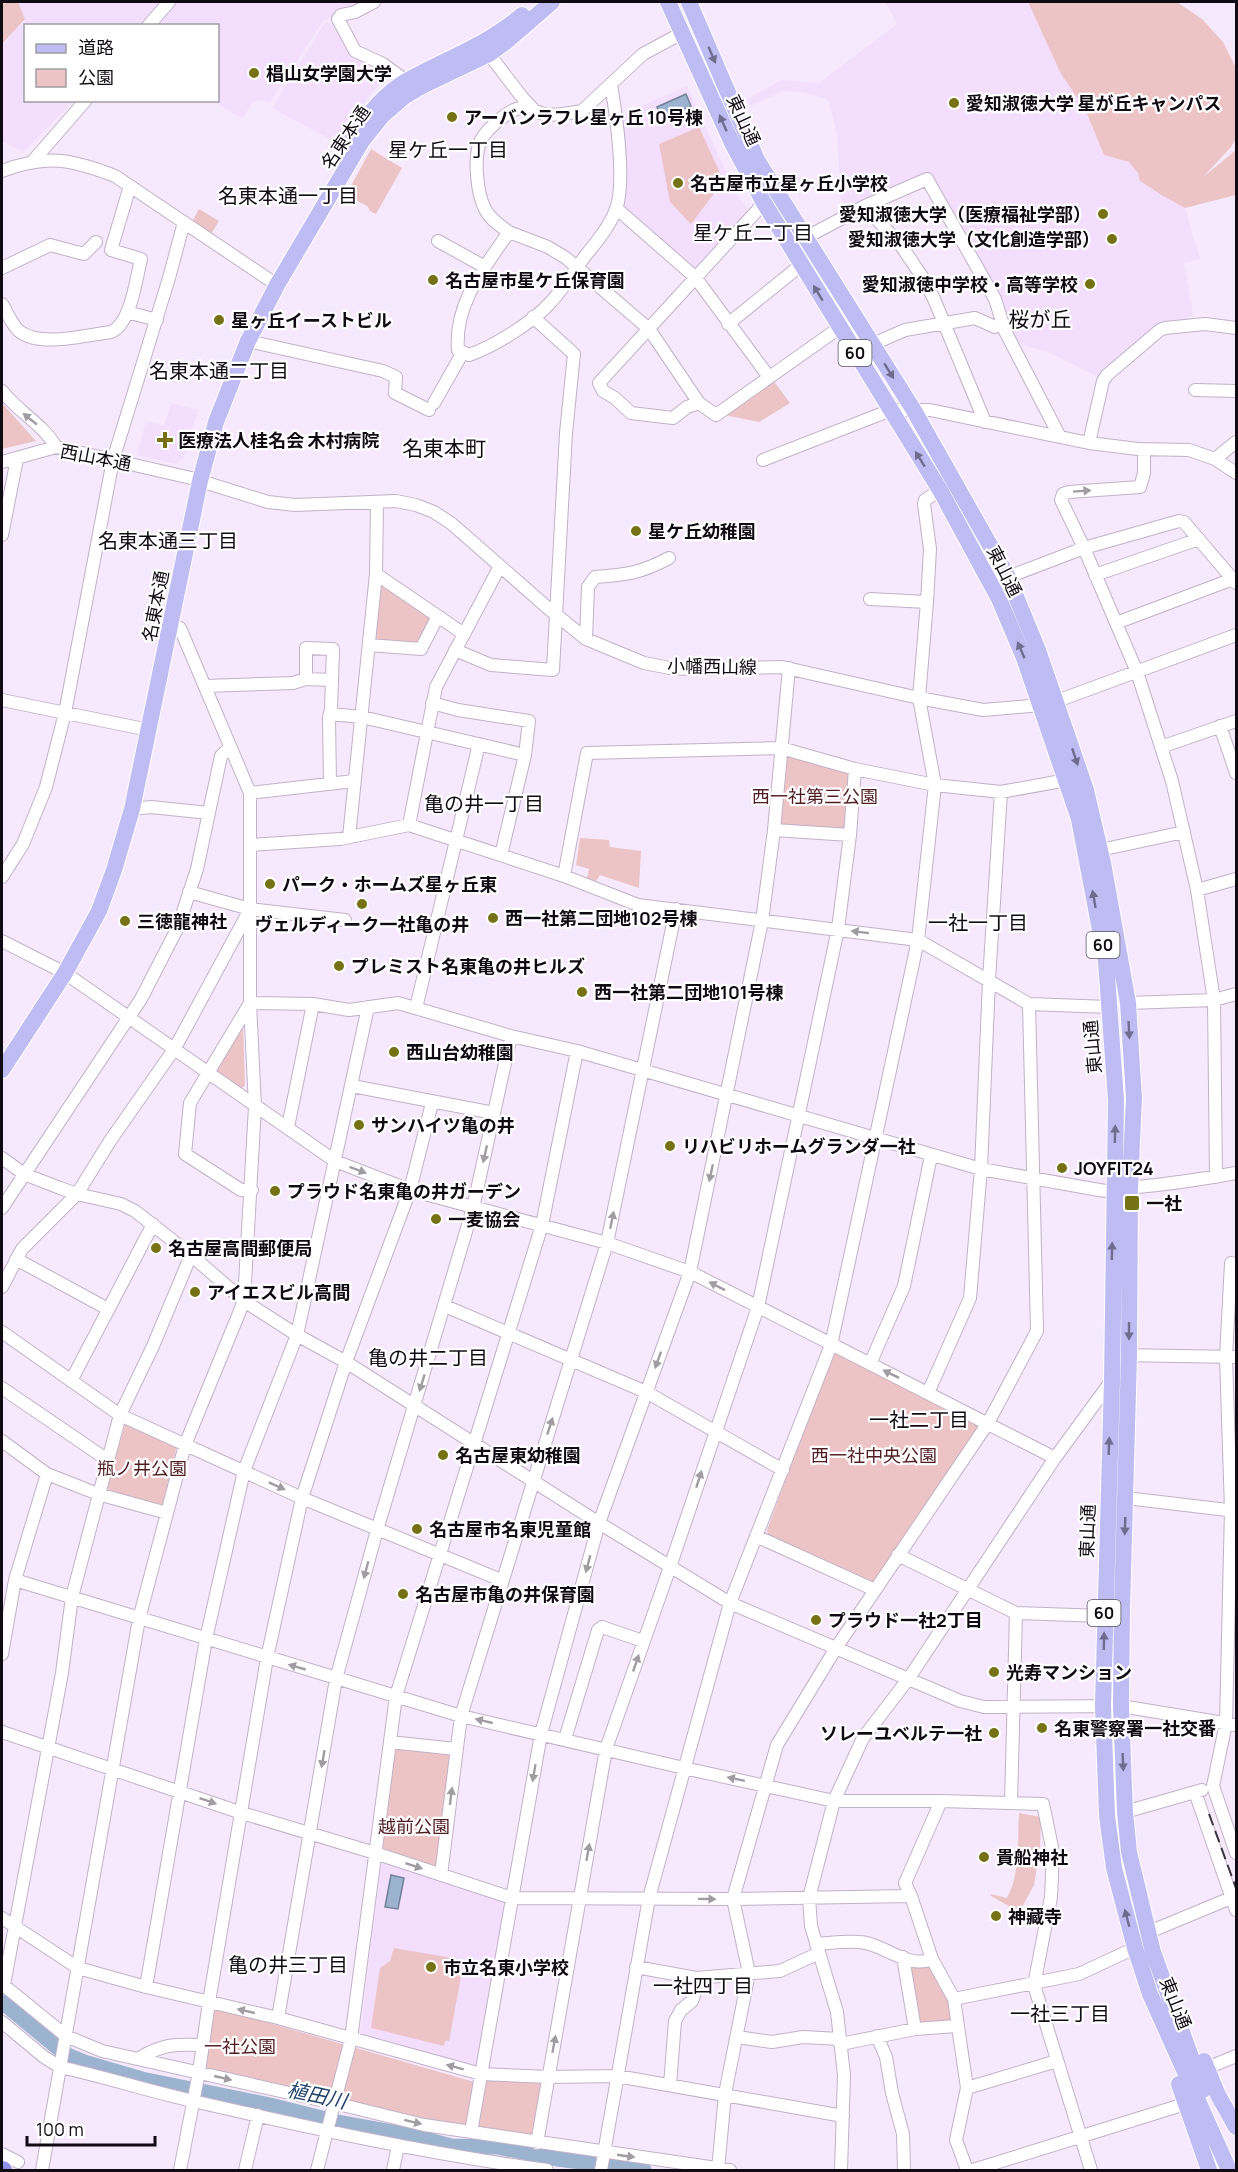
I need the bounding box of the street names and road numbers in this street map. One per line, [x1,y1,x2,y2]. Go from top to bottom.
street label: 東山通 [722,90,766,150]
street label: 名東本通 [315,100,375,174]
road number: 60 [838,340,872,366]
street label: 西山本通 [58,438,134,476]
street label: 東山通 [982,541,1028,601]
street label: 名東本通 [136,568,174,644]
street label: 小幡西山線 [667,653,757,679]
road number: 60 [1086,932,1120,958]
street label: 東山通 [1078,1019,1106,1075]
street label: 東山通 [1074,1504,1100,1558]
road number: 60 [1088,1600,1120,1626]
street label: 東山通 [1155,1973,1197,2033]

